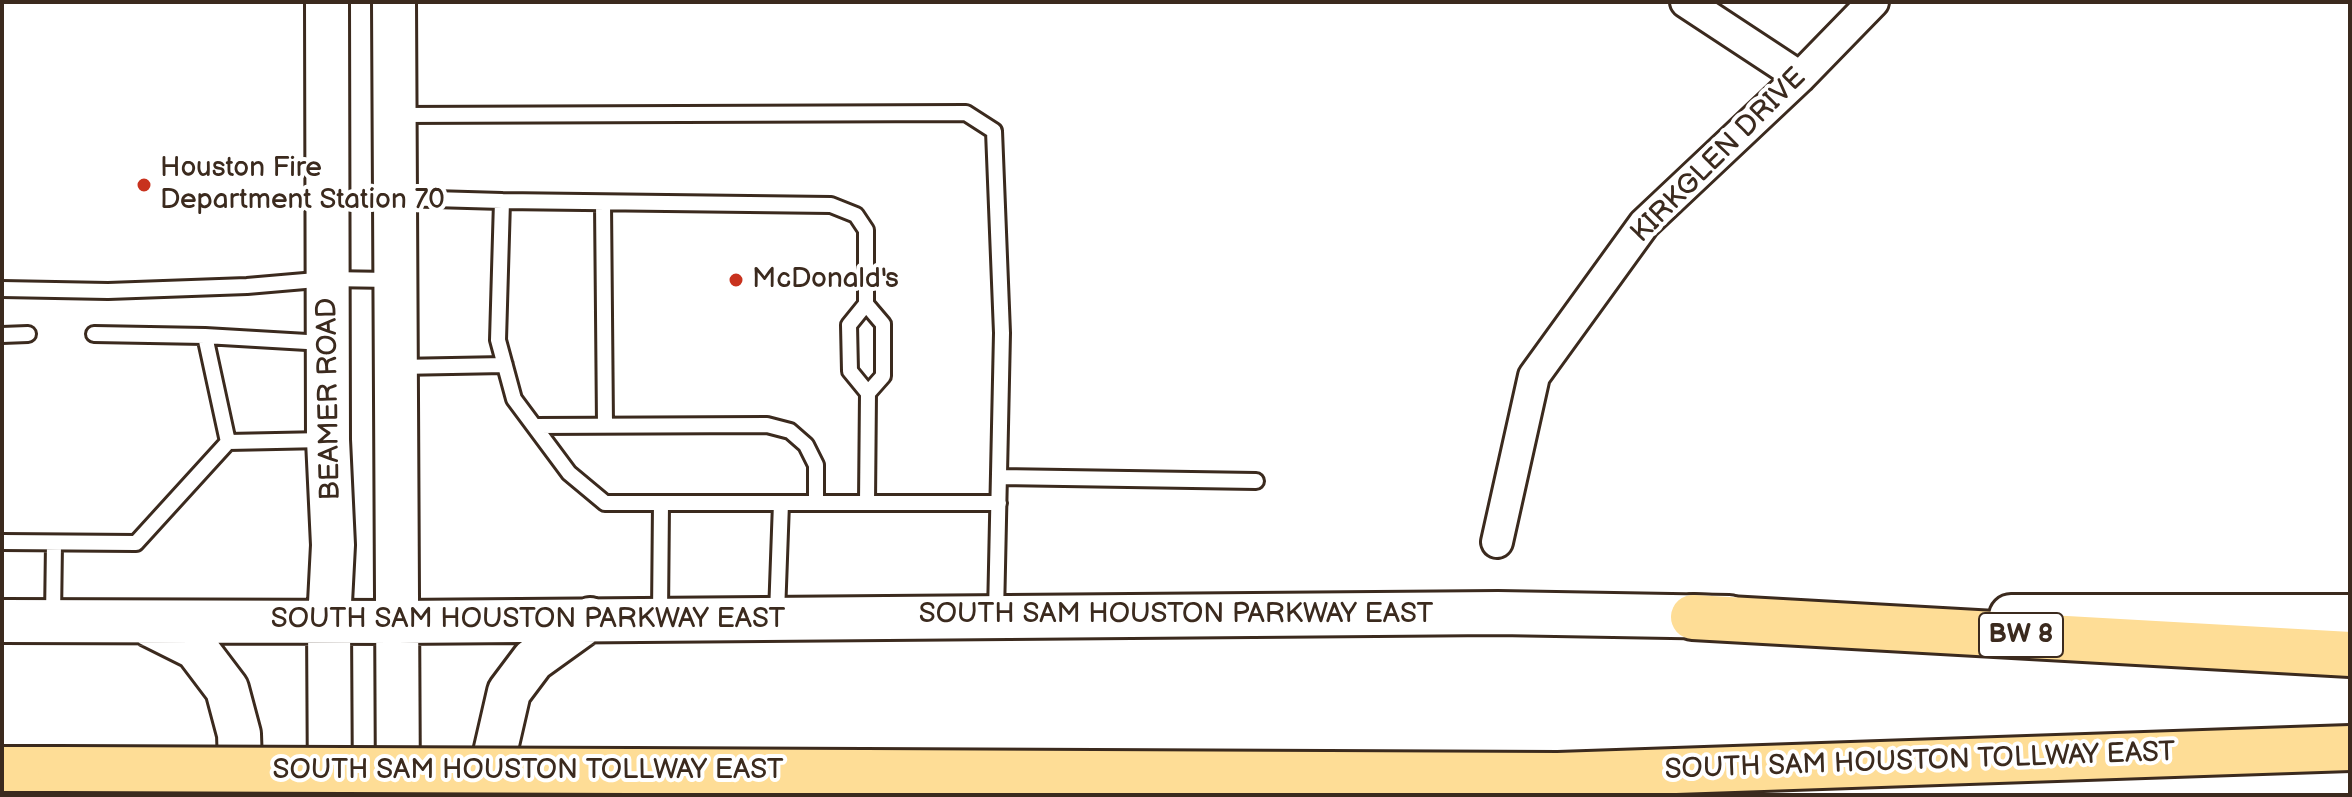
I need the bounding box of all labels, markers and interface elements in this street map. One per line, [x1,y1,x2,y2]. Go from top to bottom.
street label: KIRKGLEN DRIVE [1625,62,1813,250]
place label: Houston Fire Department Station 70 [160,152,445,218]
marker: Houston Fire Department Station 70 [135,176,153,194]
place label: McDonald's [752,263,899,297]
marker: McDonald's [727,271,745,289]
street label: BEAMER ROAD [311,297,349,501]
street label: SOUTH SAM HOUSTON PARKWAY EAST [919,598,1433,632]
street label: SOUTH SAM HOUSTON PARKWAY EAST [271,603,785,637]
road number: BW 8 [1979,613,2063,657]
street label: SOUTH SAM HOUSTON TOLLWAY EAST [1664,736,2176,788]
street label: SOUTH SAM HOUSTON TOLLWAY EAST [273,754,783,788]

